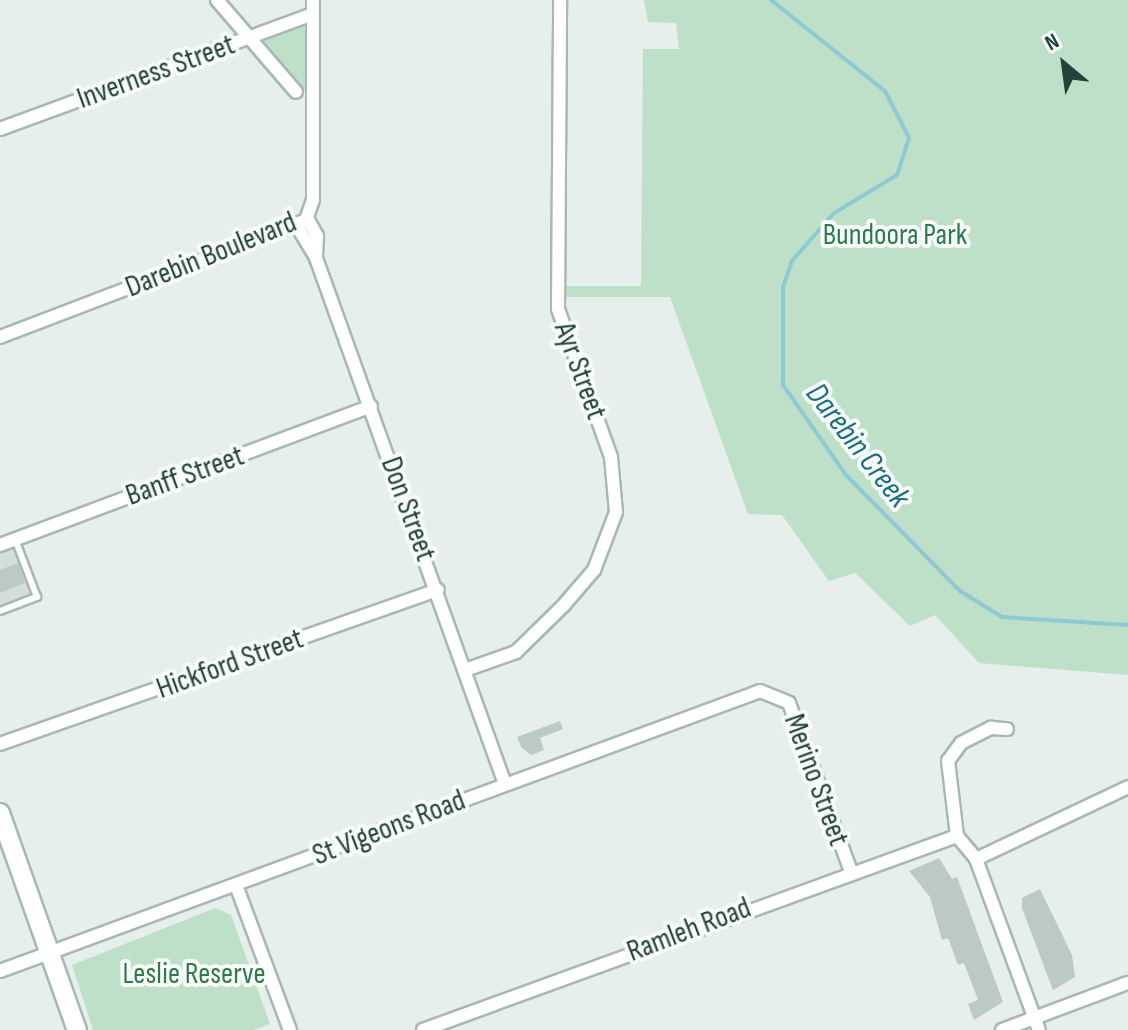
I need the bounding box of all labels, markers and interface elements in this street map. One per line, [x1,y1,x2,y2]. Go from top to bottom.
north arrow [1024,24,1104,104]
street label: Inverness Street [72,27,240,117]
text: N [1040,28,1064,57]
street label: Darebin Boulevard [120,204,302,306]
park label: Bundoora Park [823,217,967,253]
street label: Ayr Street [546,318,614,424]
water label: Darebin Creek [797,376,917,516]
street label: Banff Street [121,438,249,514]
street label: Don Street [373,452,443,566]
street label: Hickford Street [152,621,308,707]
street label: Merino Street [776,709,856,851]
street label: St Vigeons Road [308,782,470,874]
street label: Ramleh Road [622,890,756,970]
park label: Leslie Reserve [123,956,265,992]

